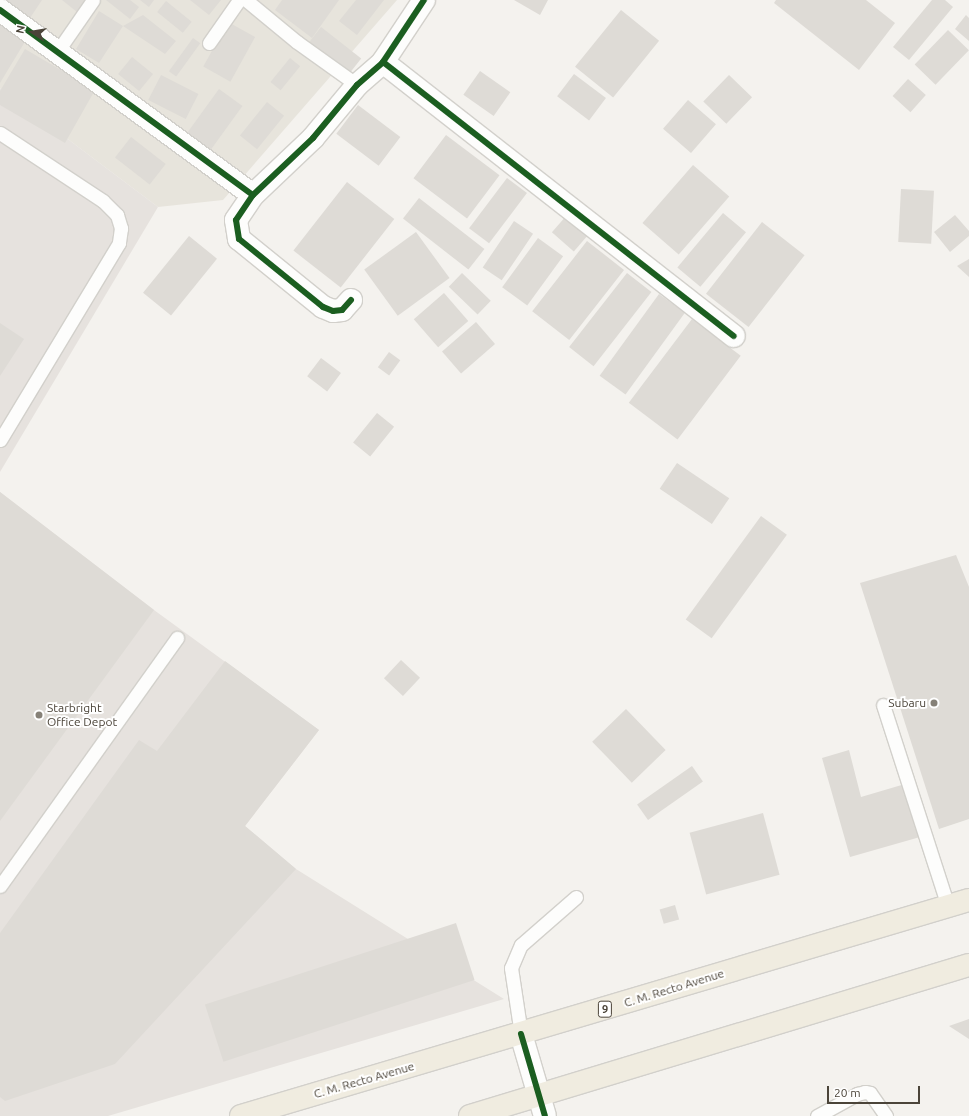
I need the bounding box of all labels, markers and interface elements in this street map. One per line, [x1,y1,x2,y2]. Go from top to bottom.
north arrow [12,12,52,52]
text: N [14,24,27,35]
place label: Subaru [888,696,926,710]
marker: Subaru [929,698,939,708]
place label: Starbright Office Depot [47,701,117,729]
marker: Starbright Office Depot [34,710,44,720]
street label: C. M. Recto Avenue [622,966,726,1010]
road number: 9 [597,1000,613,1018]
street label: C. M. Recto Avenue [312,1059,416,1101]
scale bar [829,1078,922,1104]
text: 20 m [834,1086,861,1099]

